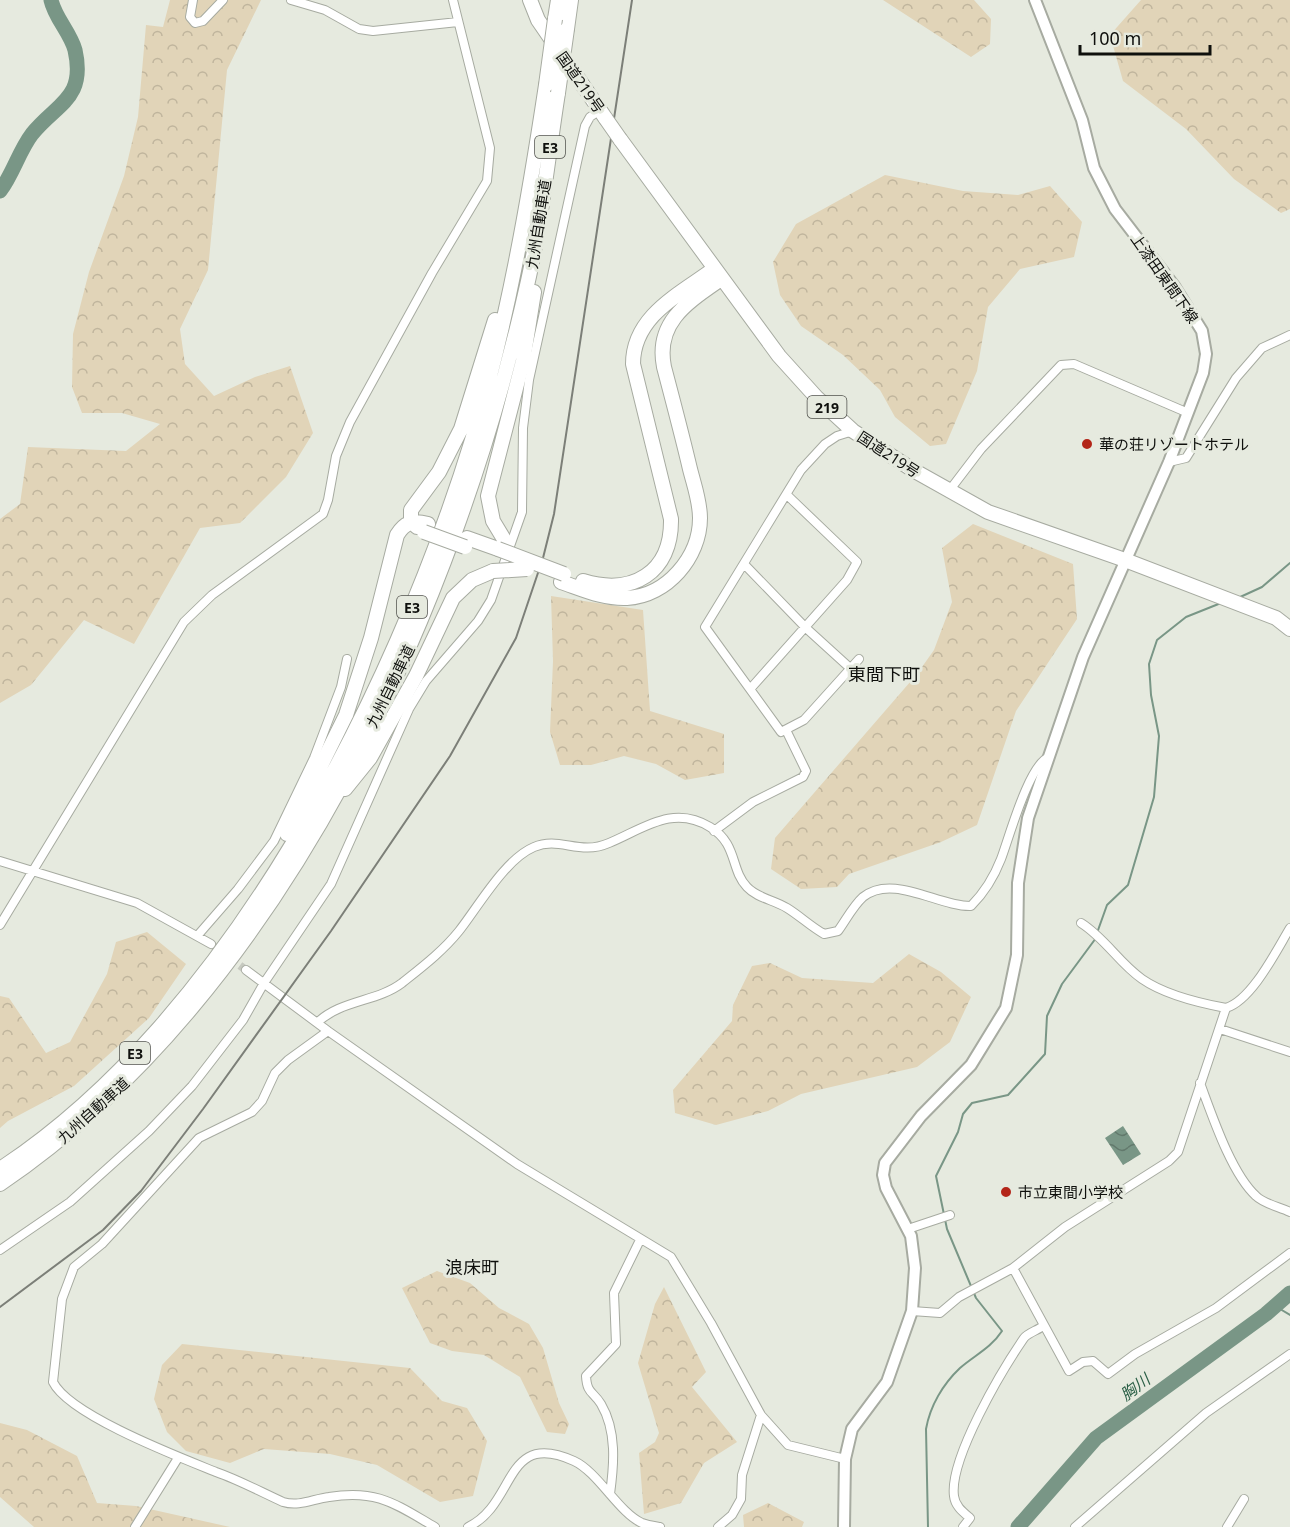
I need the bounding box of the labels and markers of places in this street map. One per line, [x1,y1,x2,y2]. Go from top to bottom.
place label: 華の荘リゾートホテル [1099,434,1249,454]
marker: 華の荘リゾートホテル [1080,437,1094,451]
place label: 市立東間小学校 [1018,1182,1123,1202]
marker: 市立東間小学校 [999,1185,1013,1199]

